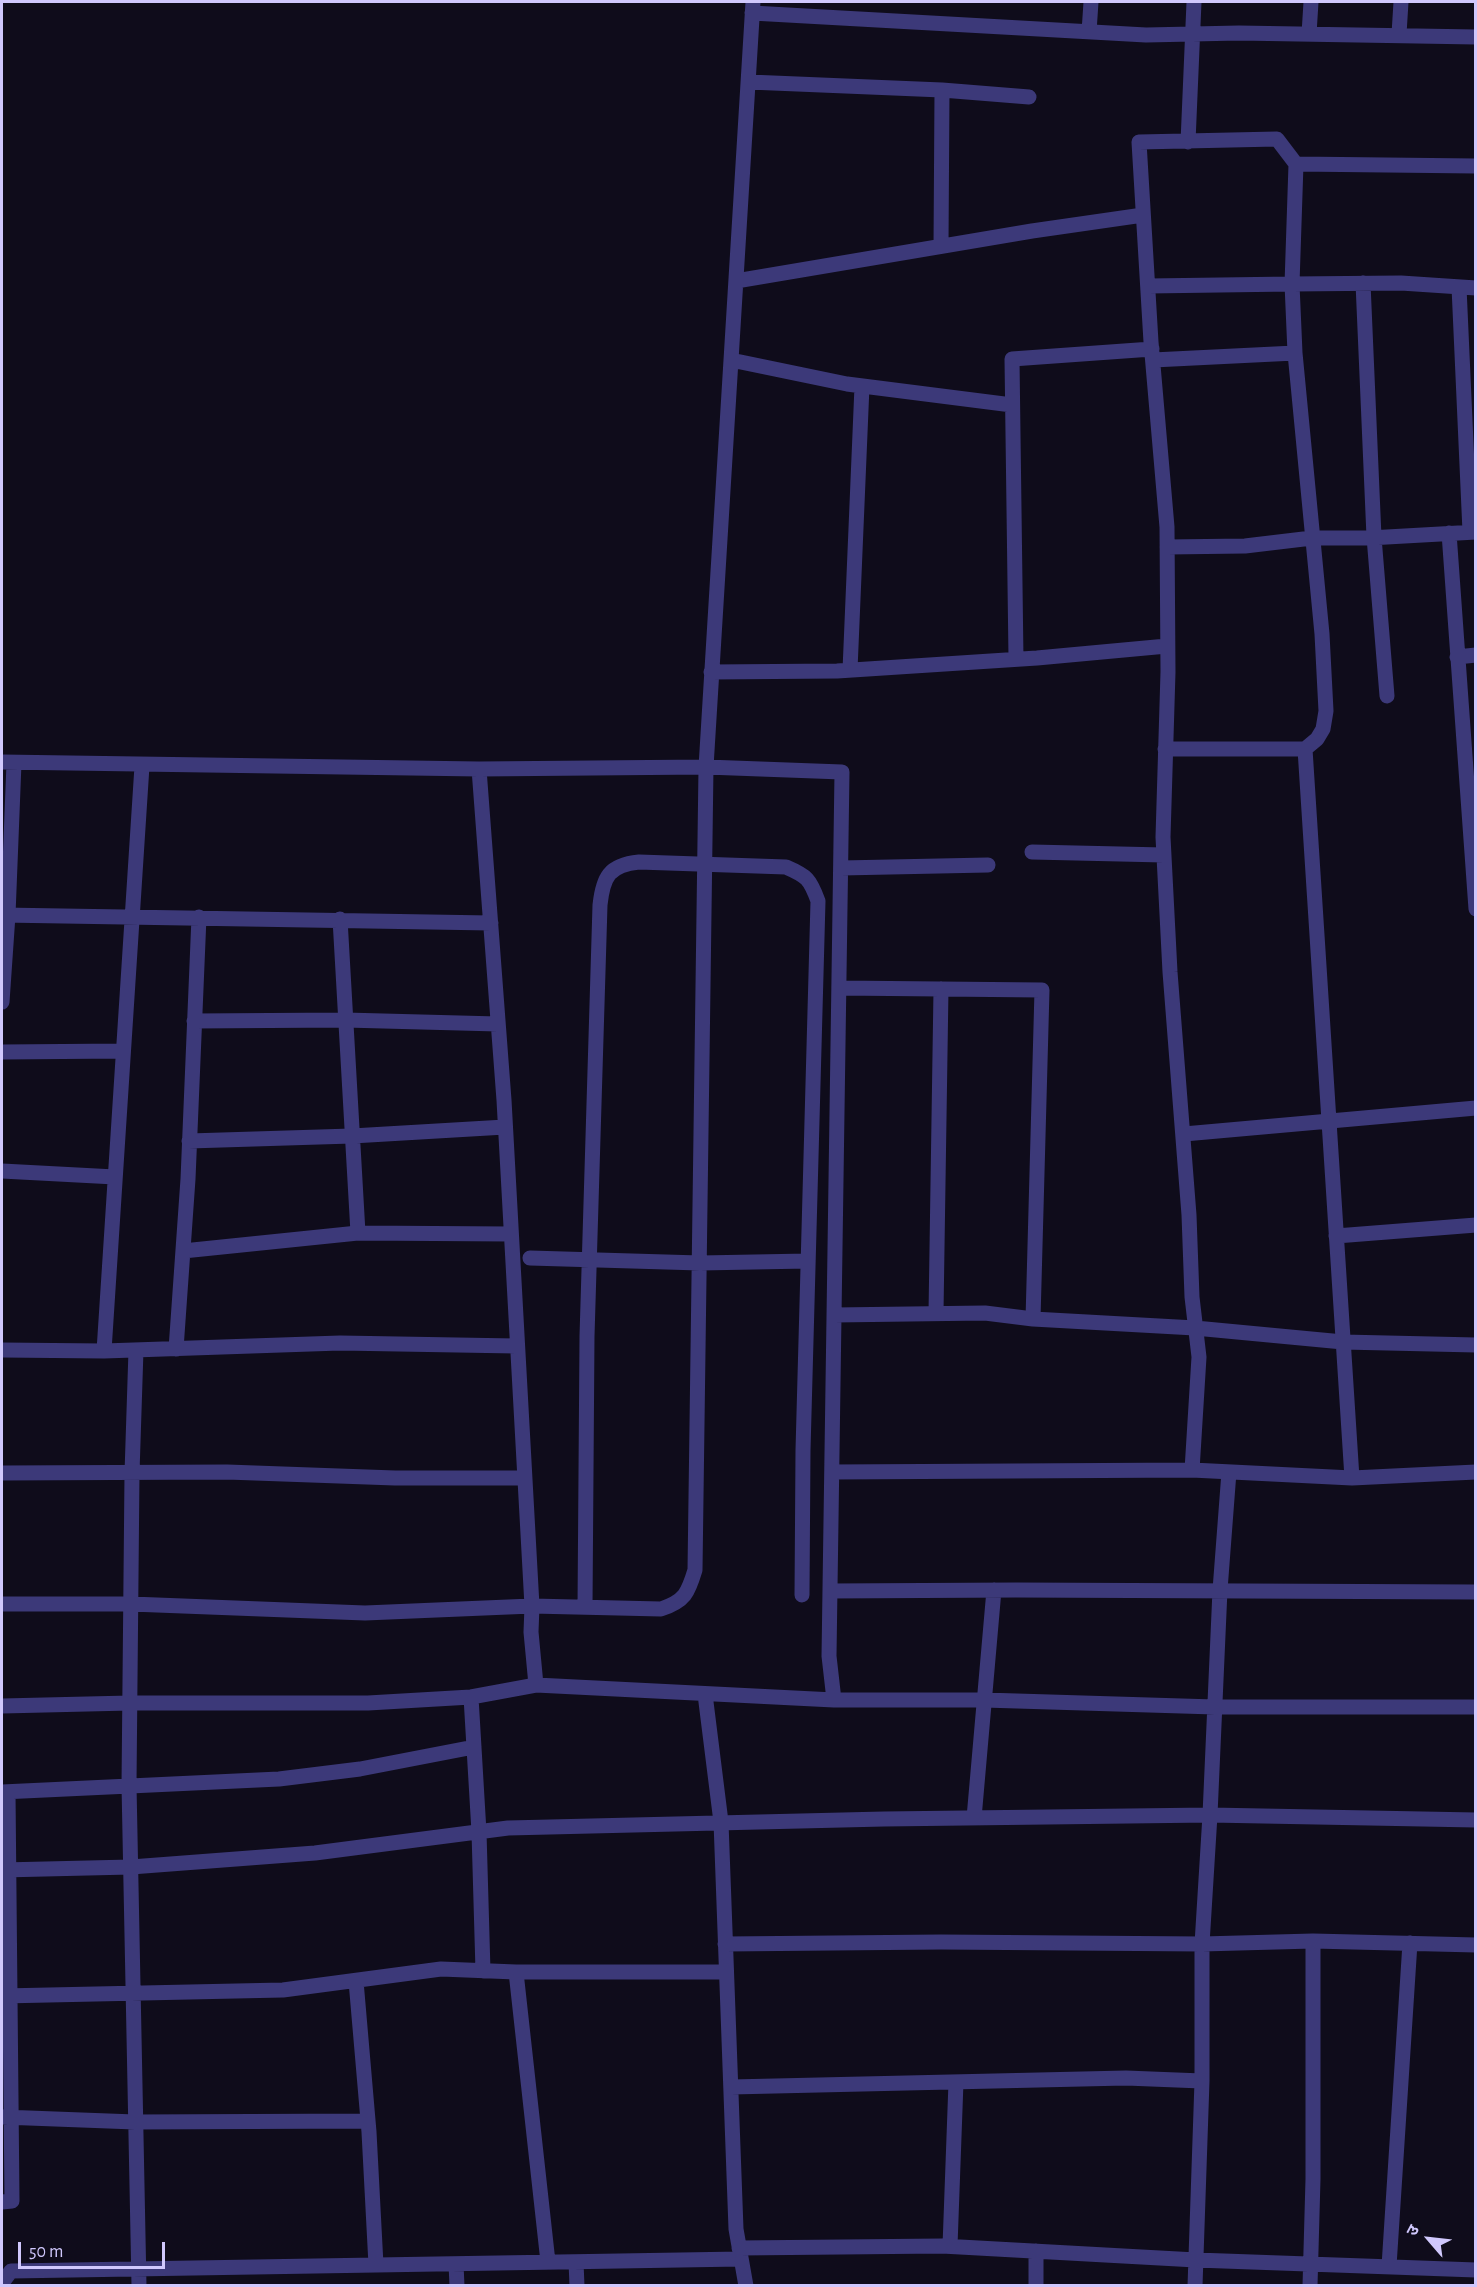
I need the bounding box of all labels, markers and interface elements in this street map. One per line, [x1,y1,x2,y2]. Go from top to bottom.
north arrow [1399,2209,1459,2269]
text: उ [1404,2223,1422,2238]
scale bar [21,2230,168,2268]
text: 50 m [29,2243,63,2261]

